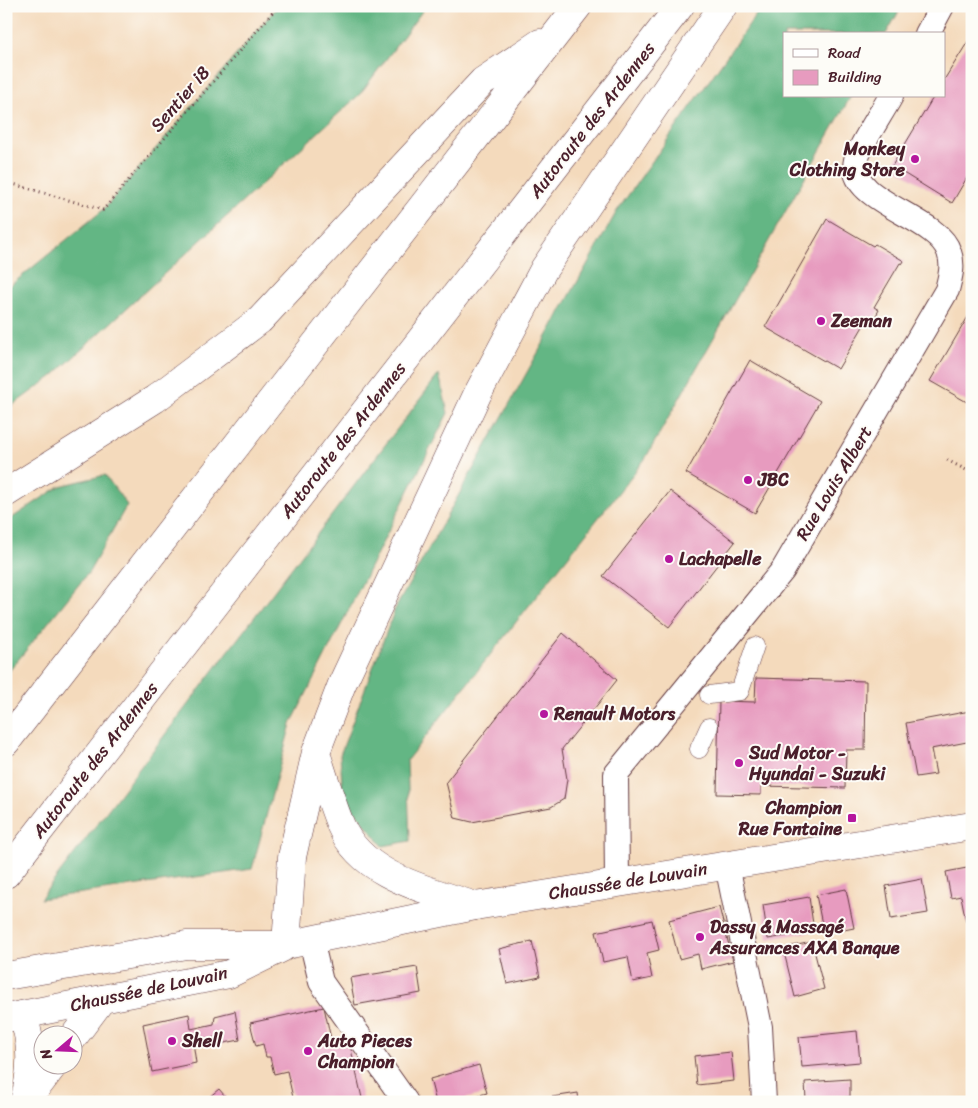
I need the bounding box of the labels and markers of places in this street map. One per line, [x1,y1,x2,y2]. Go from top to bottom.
place label: Monkey Clothing Store [789,133,906,186]
marker: Monkey Clothing Store [909,153,921,165]
place label: Zeeman [830,305,892,337]
marker: Zeeman [815,315,827,327]
place label: JBC [757,464,789,496]
marker: JBC [742,474,754,486]
place label: Lachapelle [679,543,762,575]
marker: Lachapelle [663,553,675,565]
place label: Renault Motors [553,698,676,730]
marker: Renault Motors [538,708,550,720]
place label: Sud Motor - Hyundai - Suzuki [748,737,886,790]
marker: Sud Motor - Hyundai - Suzuki [733,757,745,769]
place label: Champion Rue Fontaine [738,792,842,845]
marker: Champion Rue Fontaine [846,812,858,824]
place label: Dassy & Massagé Assurances AXA Banque [709,911,900,964]
marker: Dassy & Massagé Assurances AXA Banque [694,931,706,943]
place label: Shell [181,1025,223,1057]
place label: Auto Pieces Champion [317,1025,413,1078]
marker: Shell [166,1035,178,1047]
marker: Auto Pieces Champion [302,1045,314,1057]

